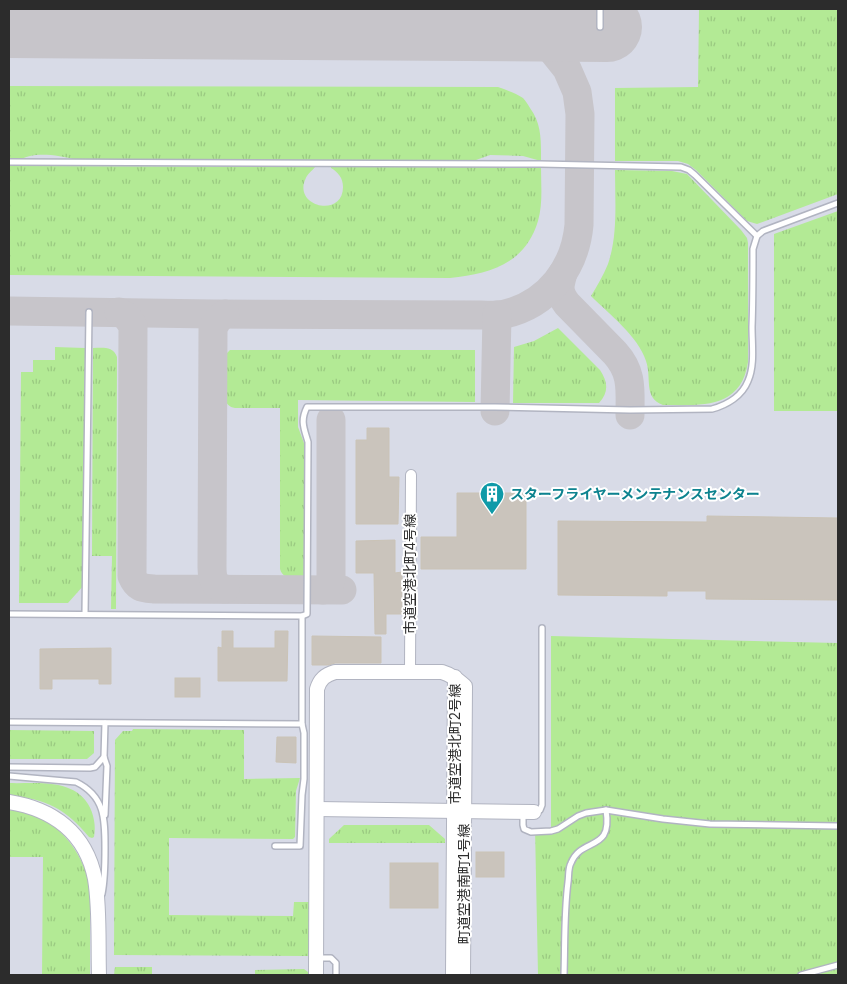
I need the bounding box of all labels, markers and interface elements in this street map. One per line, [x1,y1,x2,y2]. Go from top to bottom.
building icon: スターフライヤーメンテナンスセンター [479,481,505,515]
place label: スターフライヤーメンテナンスセンター [510,485,760,503]
street label: 市道空港北町4号線 [401,514,419,634]
street label: 市道空港北町2号線 [446,684,464,804]
street label: 町道空港南町1号線 [455,824,473,944]

